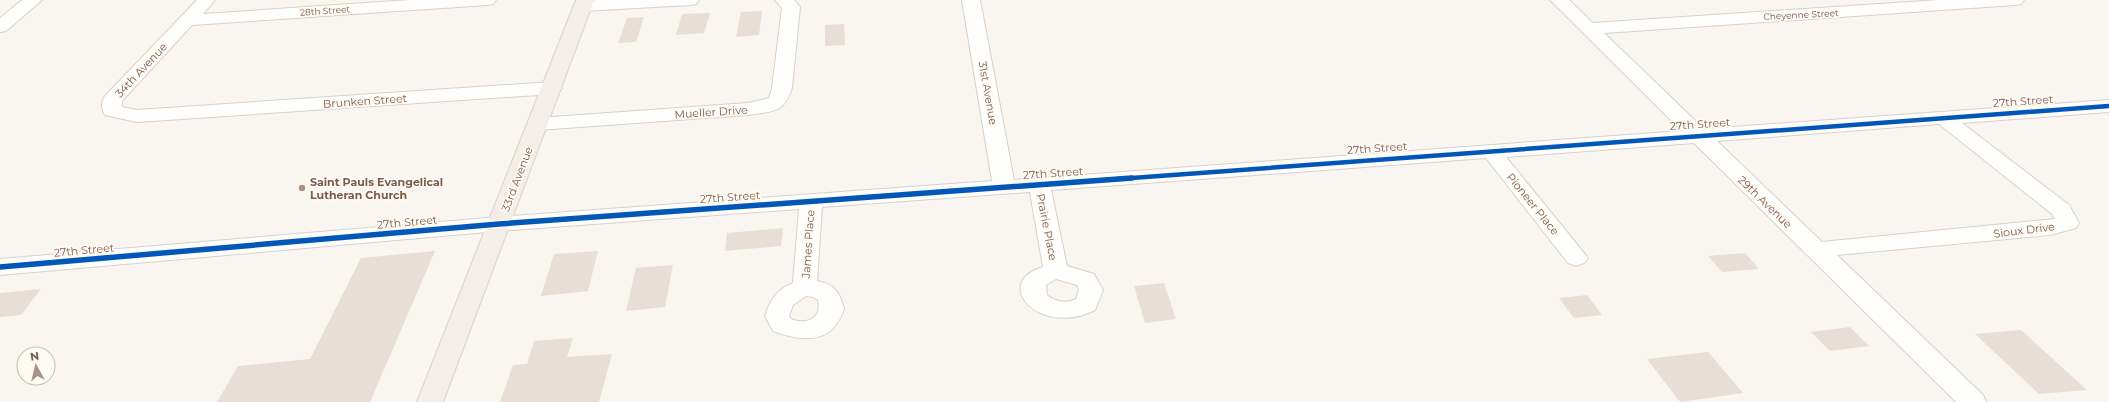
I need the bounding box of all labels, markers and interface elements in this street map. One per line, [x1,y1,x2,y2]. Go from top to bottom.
street label: 28th Street [300,3,351,18]
street label: Cheyenne Street [1763,7,1839,22]
street label: 34th Avenue [112,39,170,100]
street label: 31st Avenue [976,60,1001,126]
street label: Brunken Street [323,91,408,111]
street label: 27th Street [1992,92,2054,110]
street label: Mueller Drive [674,102,748,122]
street label: 27th Street [1669,115,1731,133]
street label: 27th Street [1346,139,1408,157]
street label: 33rd Avenue [498,144,536,213]
street label: 27th Street [1022,164,1084,182]
street label: Pioneer Place [1504,170,1563,238]
street label: 29th Avenue [1735,173,1795,231]
place label: Saint Pauls Evangelical Lutheran Church [310,175,443,202]
marker: Saint Pauls Evangelical Lutheran Church [297,183,307,193]
street label: 27th Street [699,188,761,206]
street label: Prairie Place [1034,192,1060,262]
street label: James Place [799,209,817,280]
street label: 27th Street [376,212,438,232]
street label: Sioux Drive [1993,219,2056,241]
street label: 27th Street [53,240,115,260]
north arrow [16,346,56,386]
text: N [29,349,40,364]

